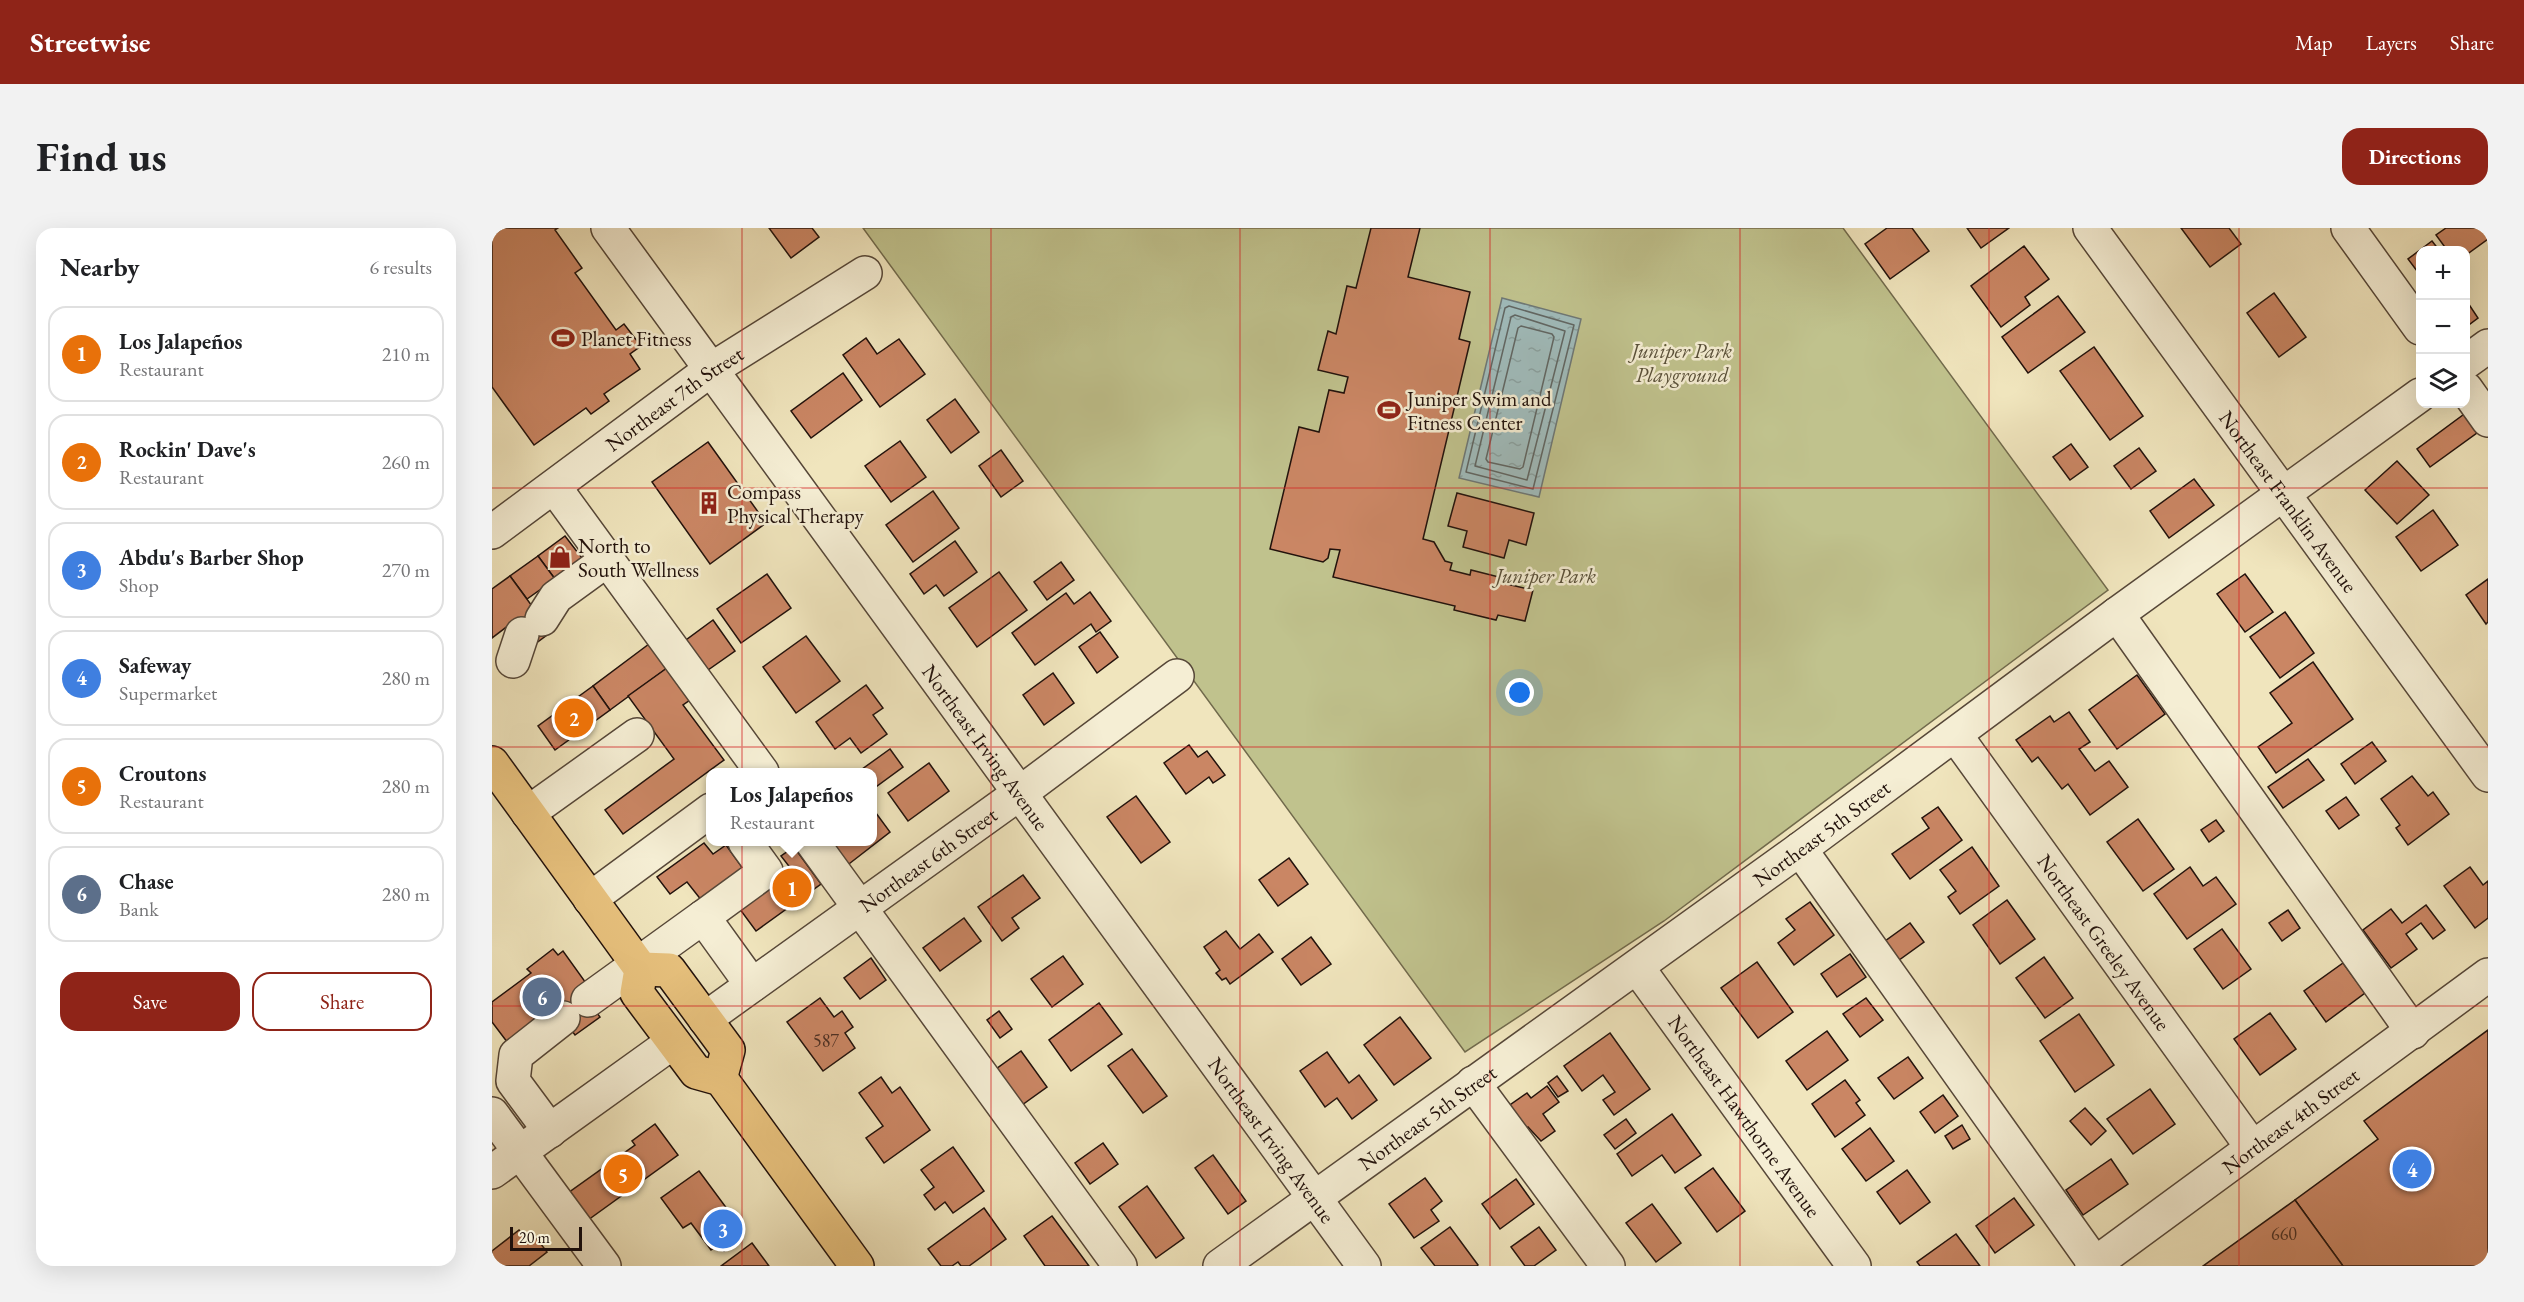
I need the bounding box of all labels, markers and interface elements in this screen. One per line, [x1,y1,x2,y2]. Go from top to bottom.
text: Streetwise [30,24,150,60]
text: Map [2295,29,2333,56]
text: Layers [2366,29,2417,56]
text: Share [2450,29,2494,56]
button: Directions [2342,128,2488,185]
text: Find us [36,129,167,184]
map controls [2416,246,2470,408]
button: + [2416,246,2470,300]
text: Nearby [60,250,140,284]
text: 6 results [369,254,432,280]
button: − [2416,300,2470,354]
sports icon: Planet Fitness [550,325,576,351]
place label: Planet Fitness [581,325,692,352]
text: Los Jalapeños [119,327,243,356]
park label: Juniper Park Playground [1628,337,1733,388]
street label: Northeast 7th Street [600,339,748,457]
text: 1 [76,341,87,367]
text: 210 m [382,341,430,367]
button: layers [2416,354,2470,408]
text: Restaurant [119,356,204,382]
place label: Juniper Swim and Fitness Center [1405,385,1552,436]
sports icon: Juniper Swim and Fitness Center [1376,397,1402,423]
street label: Northeast Franklin Avenue [2214,405,2364,598]
text: Rockin' Dave's [119,435,256,464]
text: 2 [76,449,87,475]
text: 260 m [382,449,430,475]
text: Restaurant [119,464,204,490]
place label: Compass Physical Therapy [727,478,864,529]
building icon: Compass Physical Therapy [696,490,722,516]
place label: North to South Wellness [578,532,699,583]
text: Abdu's Barber Shop [119,543,304,572]
shop icon: North to South Wellness [547,544,573,570]
text: 3 [76,557,87,583]
text: 270 m [382,557,430,583]
park label: Juniper Park [1492,562,1597,589]
text: Shop [119,572,159,598]
text: Safeway [119,651,191,680]
street label: Northeast Irving Avenue [916,659,1055,835]
text: 4 [76,665,87,691]
text: 280 m [382,665,430,691]
your location [1505,678,1534,707]
text: Supermarket [119,680,217,706]
pin: 2 [554,696,593,740]
text: Croutons [119,759,206,788]
popup [706,768,877,846]
text: 5 [76,773,87,799]
text: 280 m [382,773,430,799]
street label: Northeast 5th Street [1747,773,1895,892]
text: Los Jalapeños [730,780,853,809]
text: Restaurant [119,788,204,814]
street label: Northeast 6th Street [853,800,1002,918]
text: Restaurant [730,809,815,835]
street label: Northeast Greeley Avenue [2032,849,2177,1036]
pin: 1 [772,866,812,910]
text: Chase [119,867,174,896]
text: 6 [76,881,87,907]
text: 280 m [382,881,430,907]
text: Bank [119,896,159,922]
button: Save [60,972,240,1031]
button: Share [252,972,432,1031]
pin: 6 [523,974,562,1020]
street label: Northeast Hawthorne Avenue [1663,1009,1828,1222]
house number: 587 [813,1029,839,1052]
street label: Northeast Irving Avenue [1203,1051,1342,1228]
street label: Northeast 5th Street [1353,1058,1502,1176]
street label: Northeast 4th Street [2216,1061,2364,1180]
pin: 4 [2392,1146,2432,1192]
pin: 5 [604,1152,642,1196]
pin: 3 [704,1206,742,1252]
house number: 660 [2271,1222,2297,1245]
scale bar [510,1224,582,1252]
text: 20 m [519,1227,550,1248]

